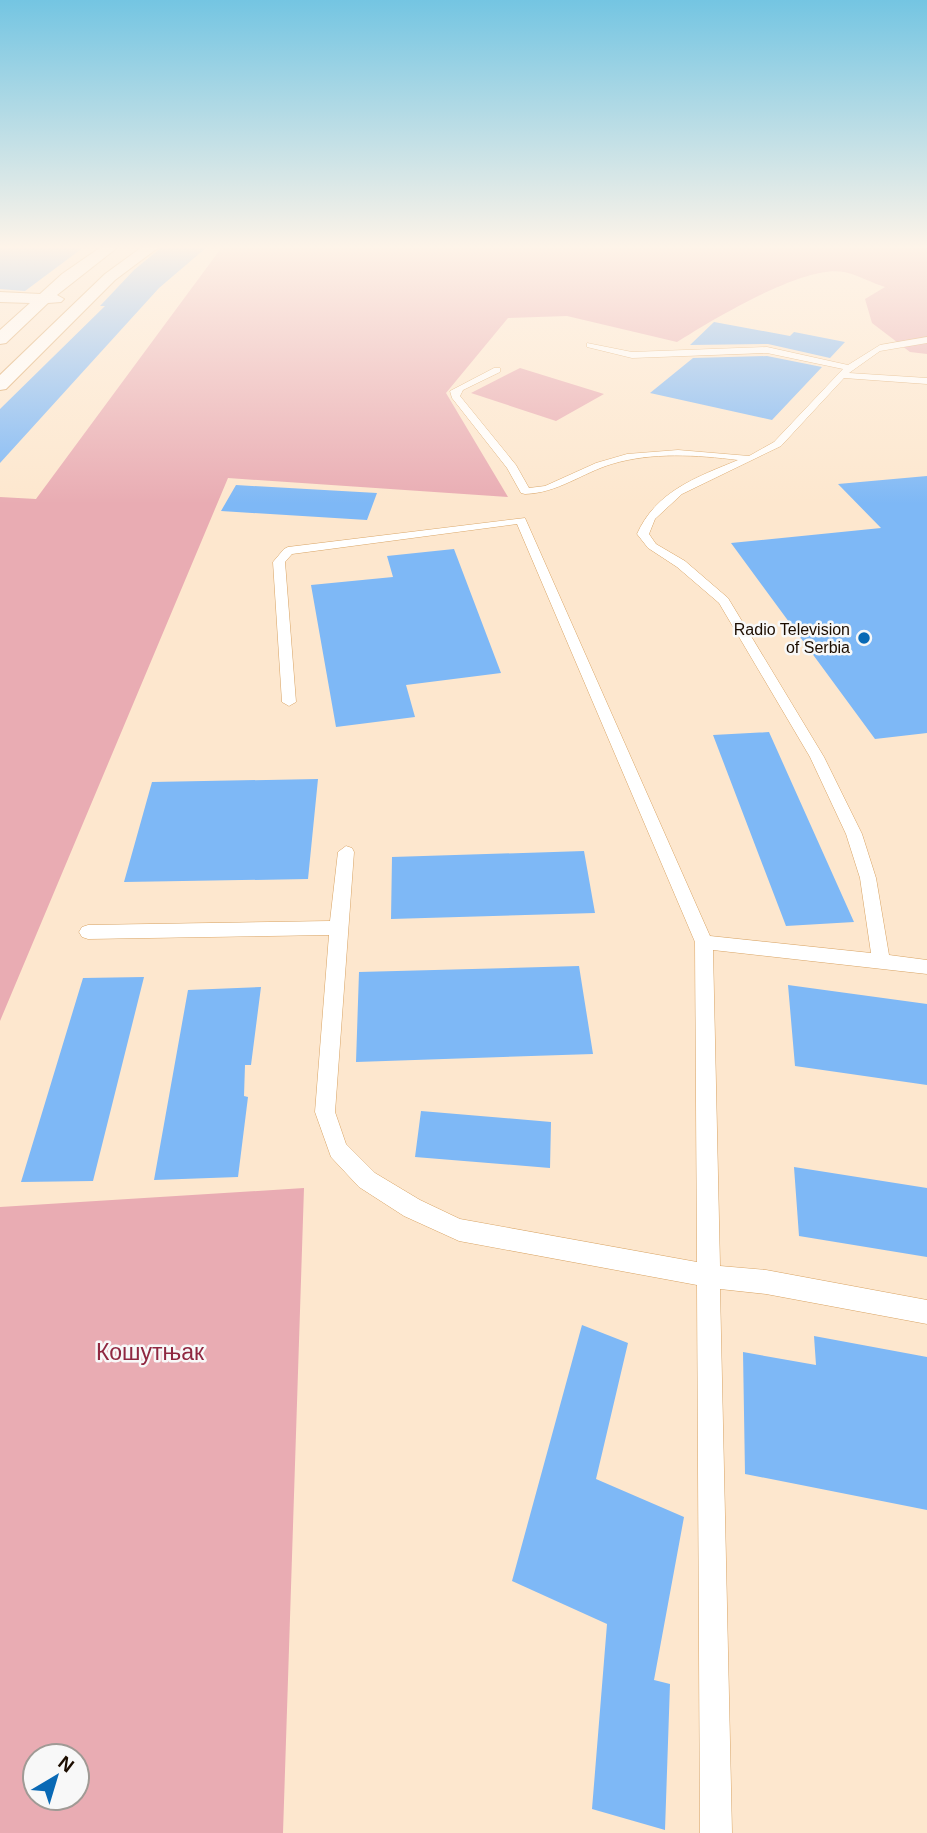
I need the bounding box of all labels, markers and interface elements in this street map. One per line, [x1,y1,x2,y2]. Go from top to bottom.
place label: Radio Television of Serbia [734,621,850,656]
marker: Radio Television of Serbia [856,630,872,646]
park label: Кошутњак [96,1339,205,1365]
north arrow [21,1742,91,1812]
text: N [54,1751,78,1776]

